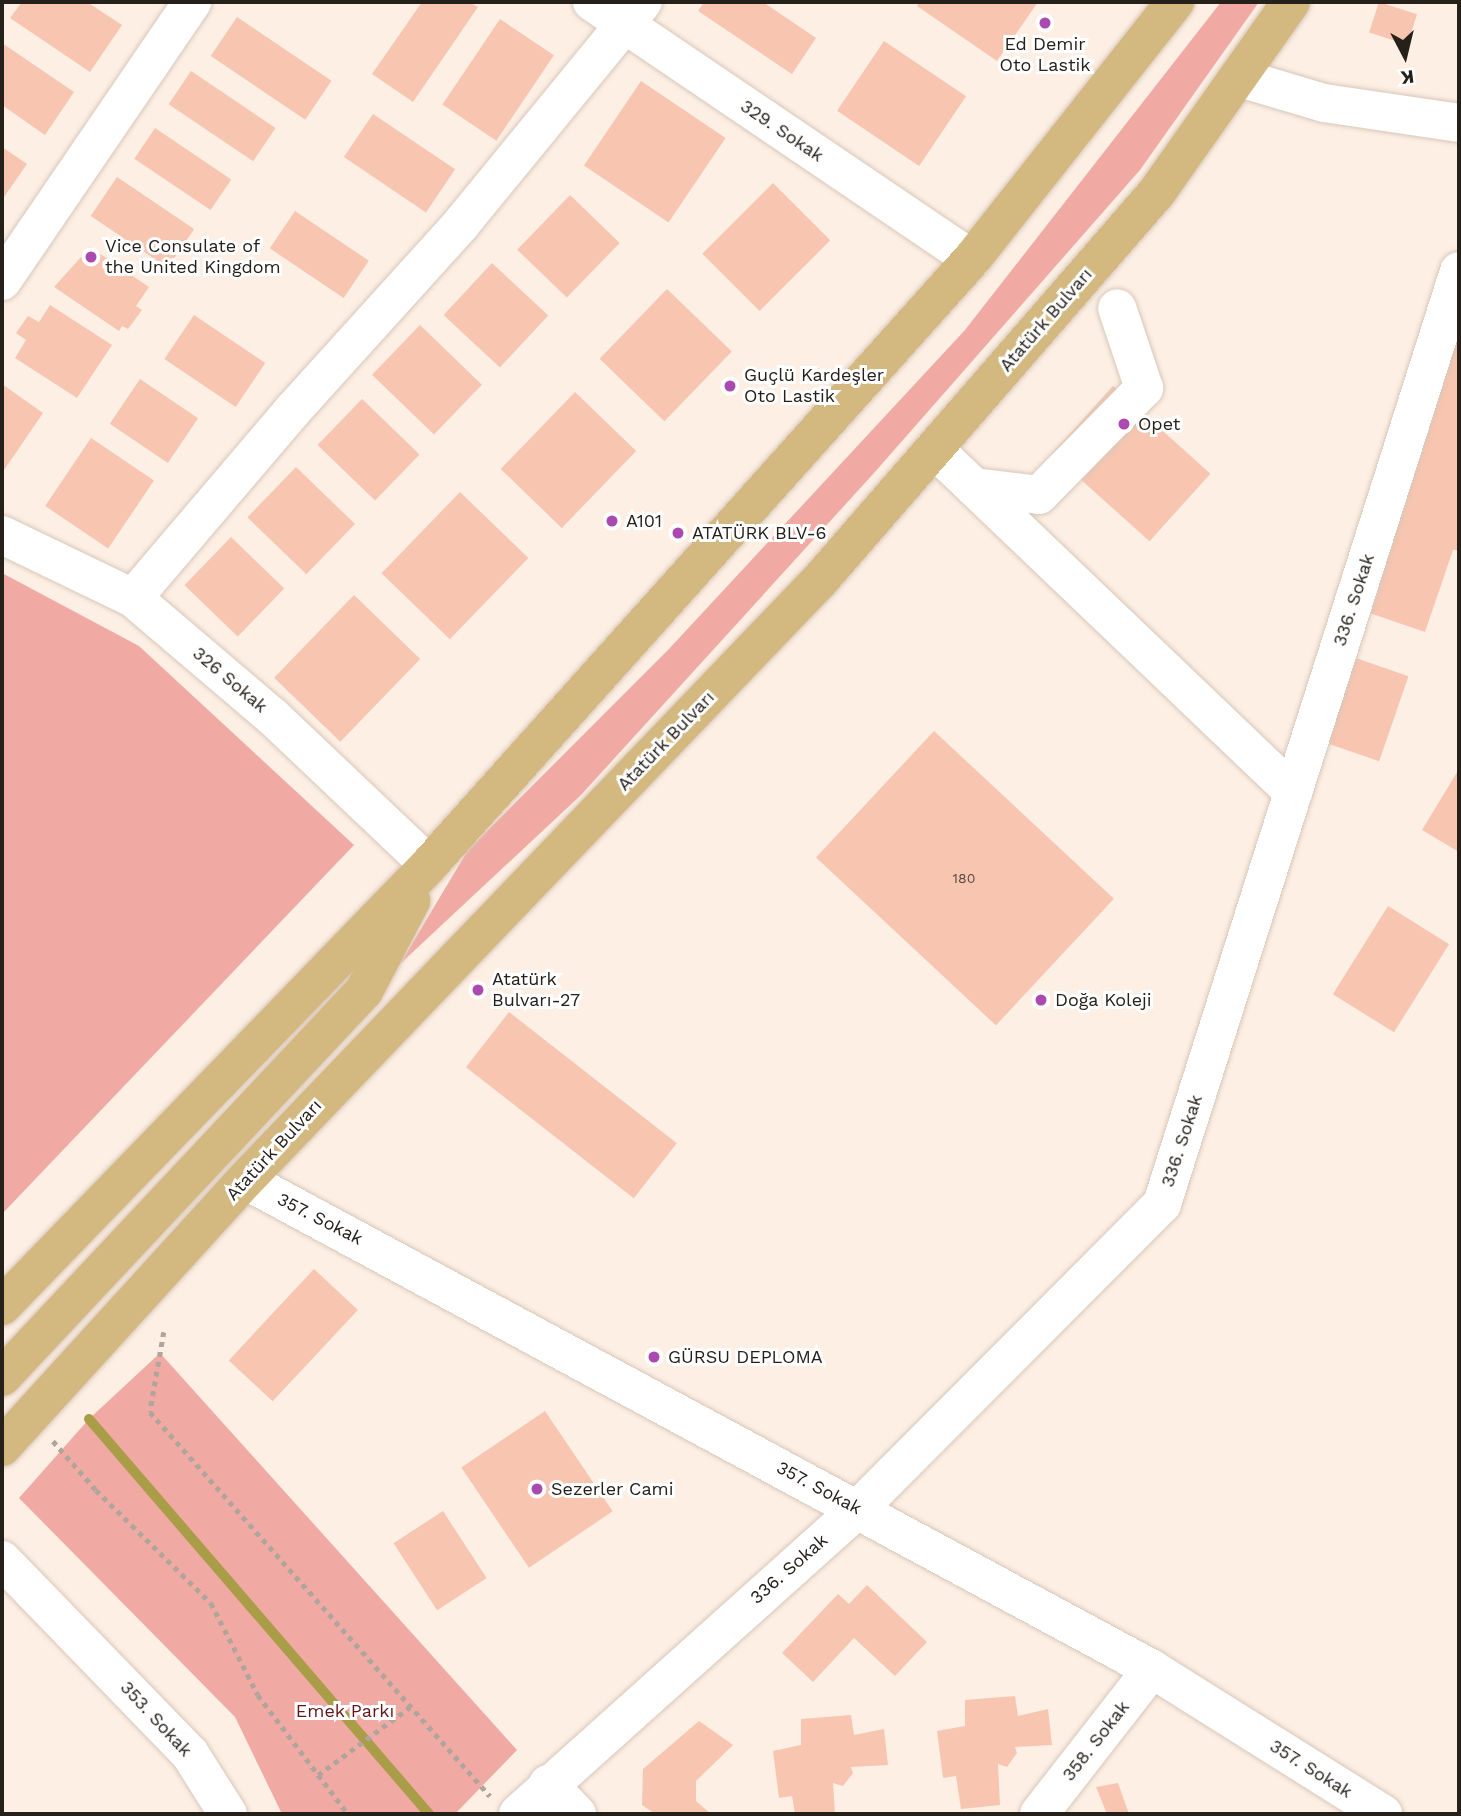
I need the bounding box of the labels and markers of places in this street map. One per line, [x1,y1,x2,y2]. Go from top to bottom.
marker: Ed Demir Oto Lastik [1037,15,1053,31]
place label: Ed Demir Oto Lastik [1000,34,1090,76]
place label: Vice Consulate of the United Kingdom [105,236,281,278]
marker: Vice Consulate of the United Kingdom [83,249,99,265]
place label: Guçlü Kardeşler Oto Lastik [744,365,884,408]
marker: Guçlü Kardeşler Oto Lastik [722,378,738,394]
place label: Opet [1138,413,1180,435]
marker: Opet [1116,416,1132,432]
place label: A101 [626,510,662,532]
marker: A101 [604,513,620,529]
place label: ATATÜRK BLV-6 [692,522,827,544]
marker: ATATÜRK BLV-6 [670,525,686,541]
place label: Atatürk Bulvarı-27 [492,969,580,1012]
marker: Atatürk Bulvarı-27 [470,982,486,998]
place label: Doğa Koleji [1055,989,1152,1011]
marker: Doğa Koleji [1033,992,1049,1008]
place label: GÜRSU DEPLOMA [668,1346,823,1368]
marker: GÜRSU DEPLOMA [646,1349,662,1365]
place label: Sezerler Cami [551,1478,674,1500]
marker: Sezerler Cami [529,1481,545,1497]

